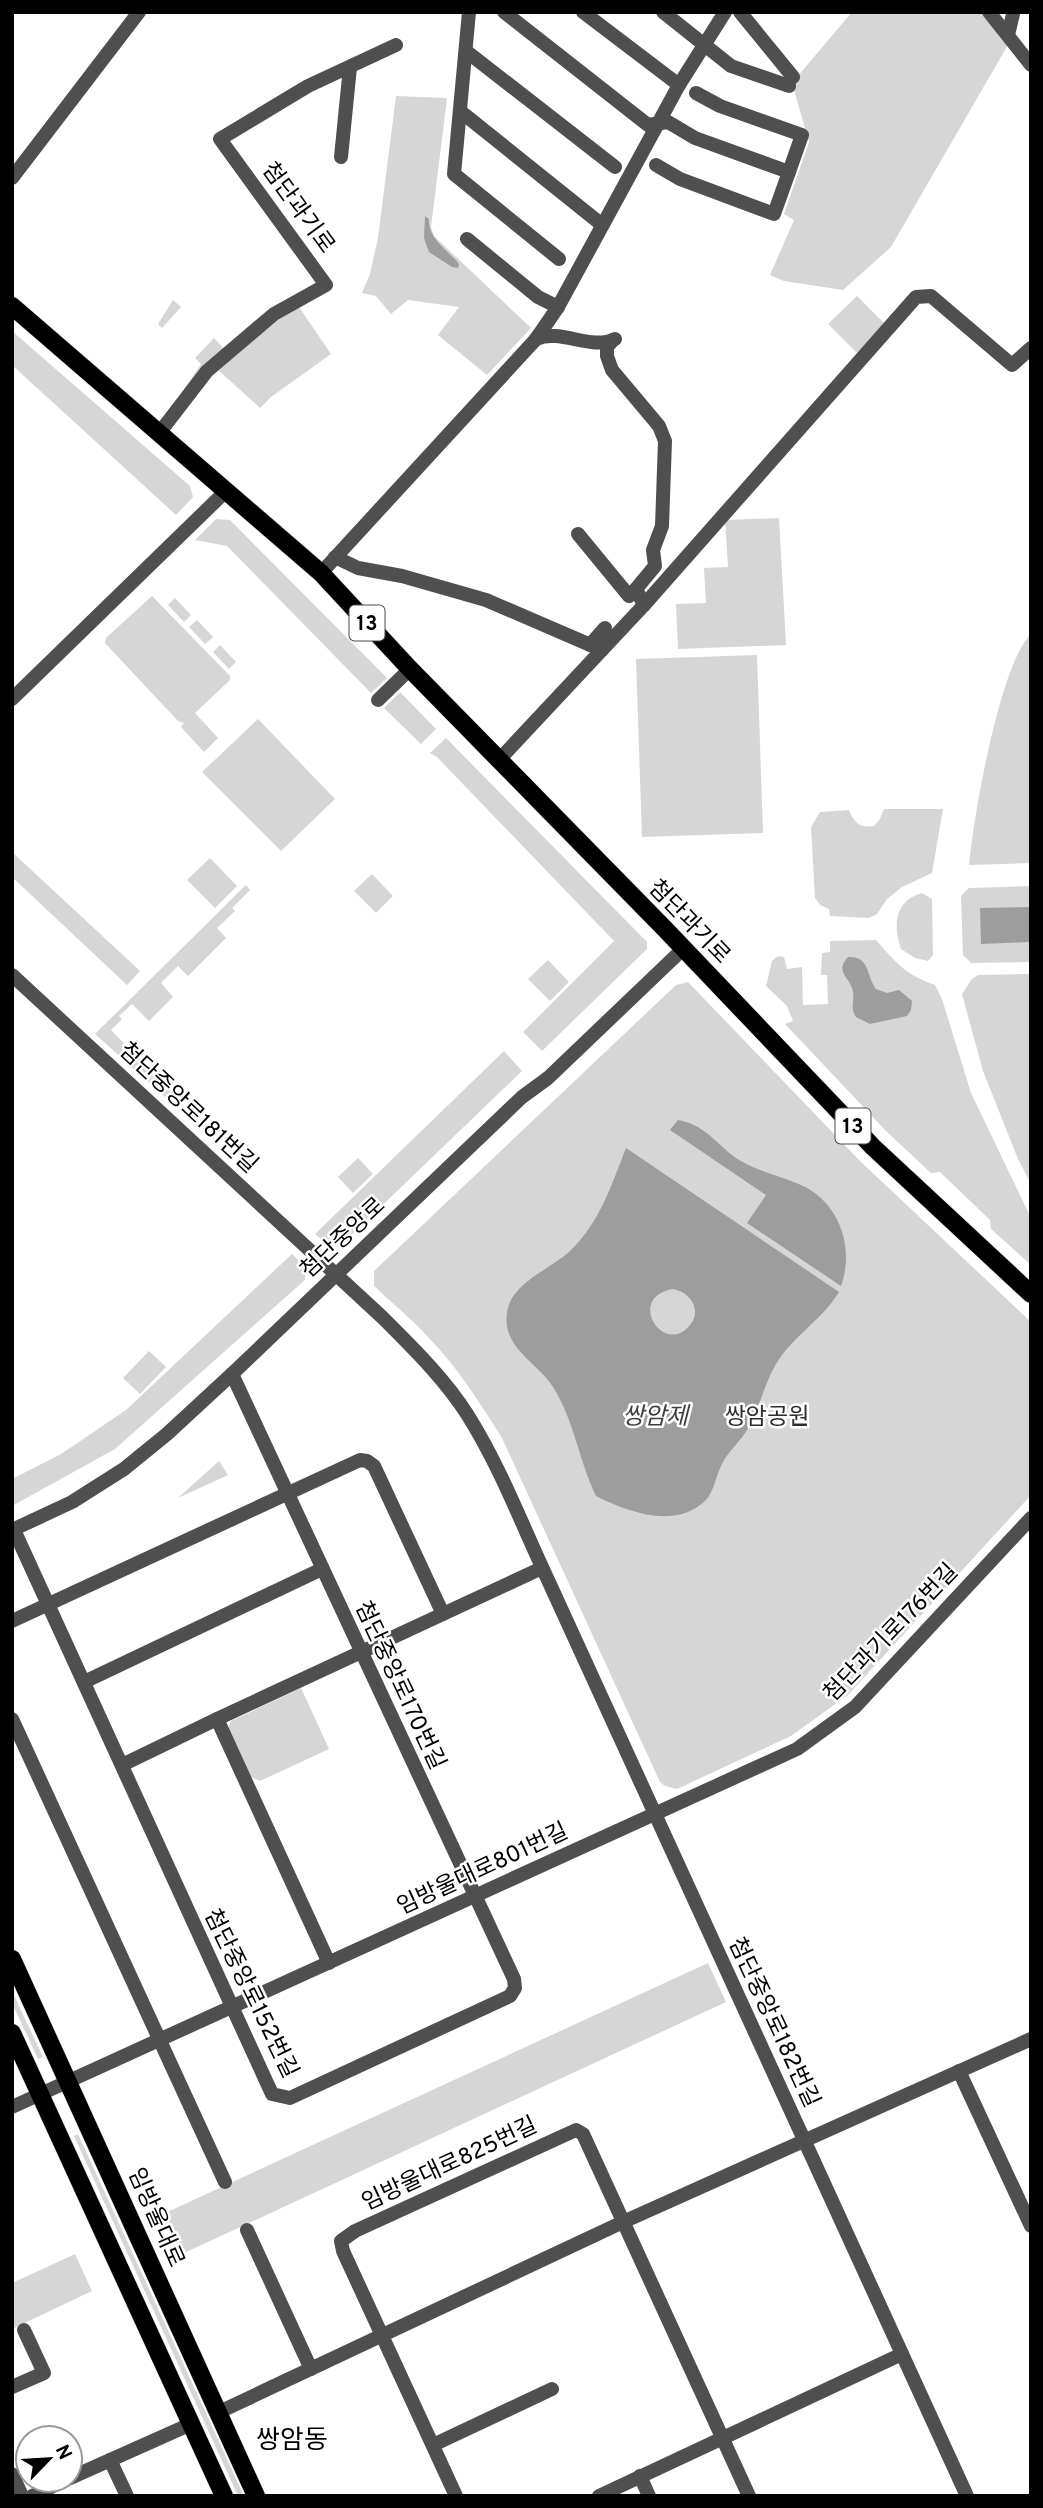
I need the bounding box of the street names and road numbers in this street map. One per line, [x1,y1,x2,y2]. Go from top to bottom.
street label: 첨단과기로 [254,157,340,260]
road number: 13 [350,606,384,640]
street label: 첨단과기로 [641,875,735,971]
street label: 첨단중앙로181번길 [112,1037,263,1181]
road number: 13 [836,1108,870,1144]
street label: 첨단중앙로 [295,1192,392,1286]
street label: 첨단과기로176번길 [818,1558,965,1709]
street label: 첨단중앙로170번길 [347,1597,450,1775]
street label: 임방울대로801번길 [393,1818,573,1923]
street label: 첨단중앙로152번길 [196,1905,303,2084]
street label: 첨단중앙로182번길 [721,1933,825,2113]
street label: 임방울대로825번길 [358,2112,542,2219]
street label: 임방울대로 [120,2164,189,2272]

